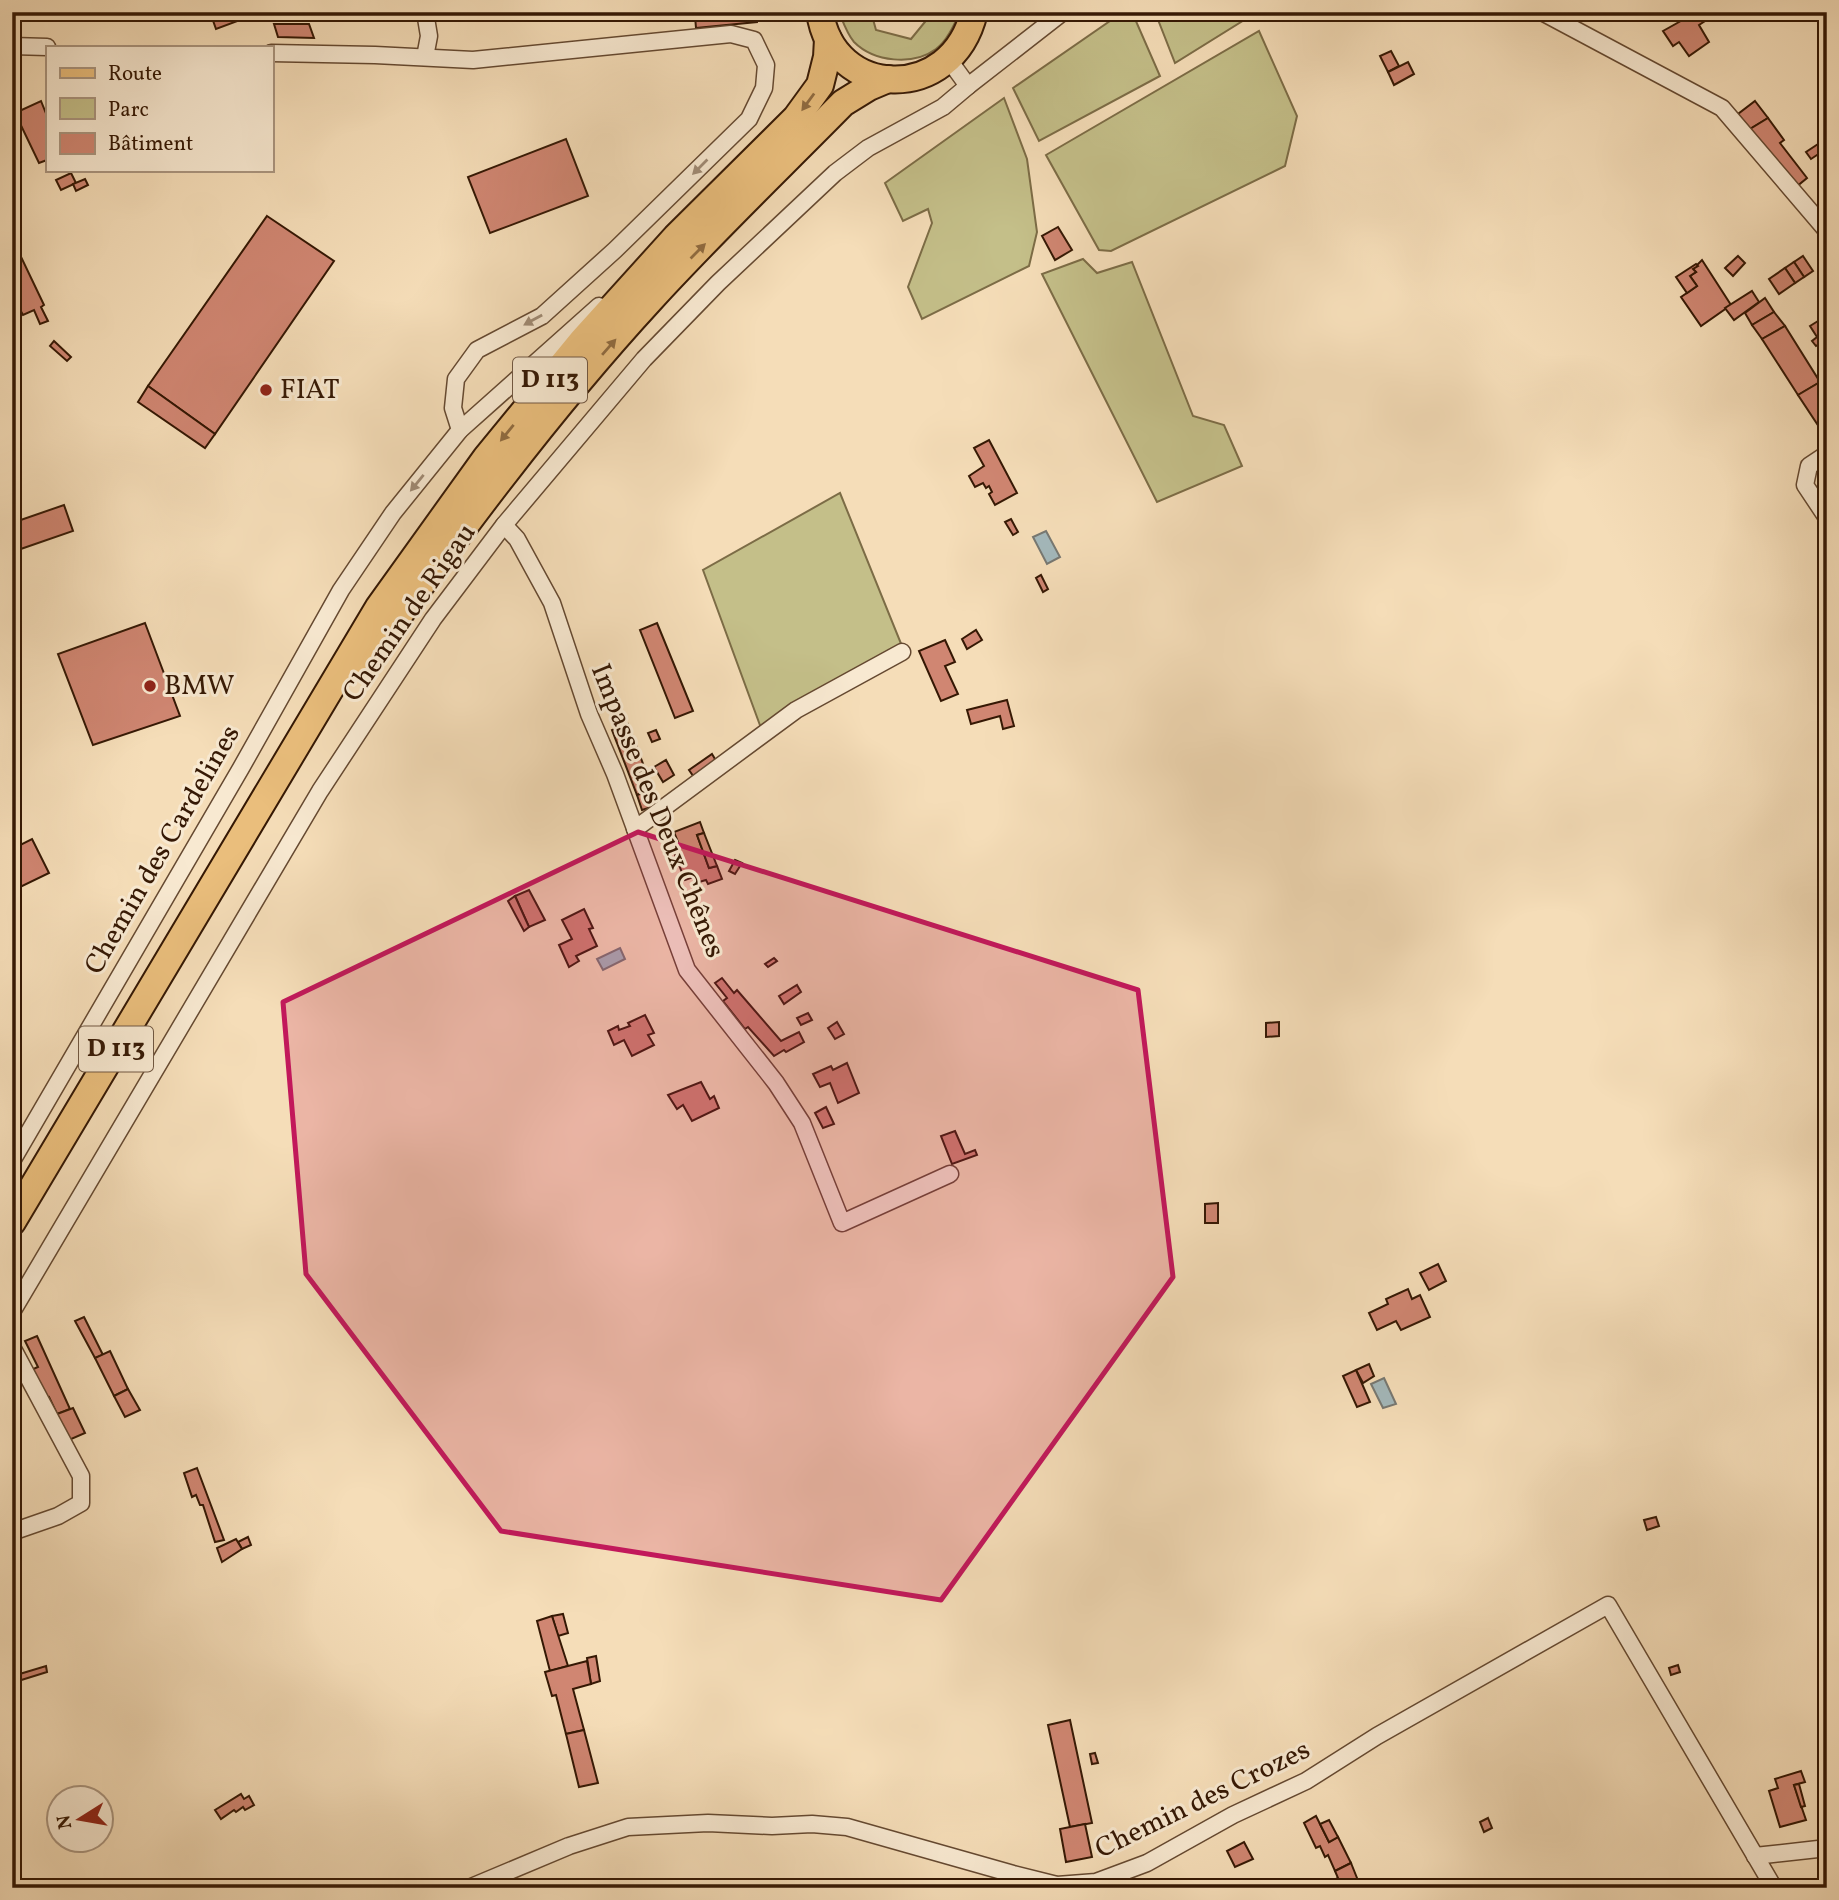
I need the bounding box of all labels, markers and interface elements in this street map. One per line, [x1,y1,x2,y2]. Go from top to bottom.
legend [46,46,273,172]
text: Route [108,60,162,89]
one-way arrow [801,93,815,111]
text: Parc [108,96,149,125]
text: Bâtiment [108,130,193,159]
one-way arrow [692,158,709,174]
one-way arrow [689,243,706,259]
one-way arrow [523,314,543,326]
one-way arrow [601,338,616,355]
road number: D 113 [513,358,587,402]
place label: FIAT [280,371,340,410]
marker: FIAT [258,382,274,398]
one-way arrow [500,425,515,442]
one-way arrow [409,473,424,491]
street label: Chemin de Rigau [334,516,486,710]
street label: Impasse des Deux Chênes [580,658,734,964]
place label: BMW [164,667,235,706]
marker: BMW [142,678,158,694]
street label: Chemin des Cardelines [76,718,250,982]
road number: D 113 [79,1026,153,1072]
street label: Chemin des Crozes [1089,1731,1317,1869]
north arrow [46,1784,116,1854]
text: N [51,1812,79,1831]

